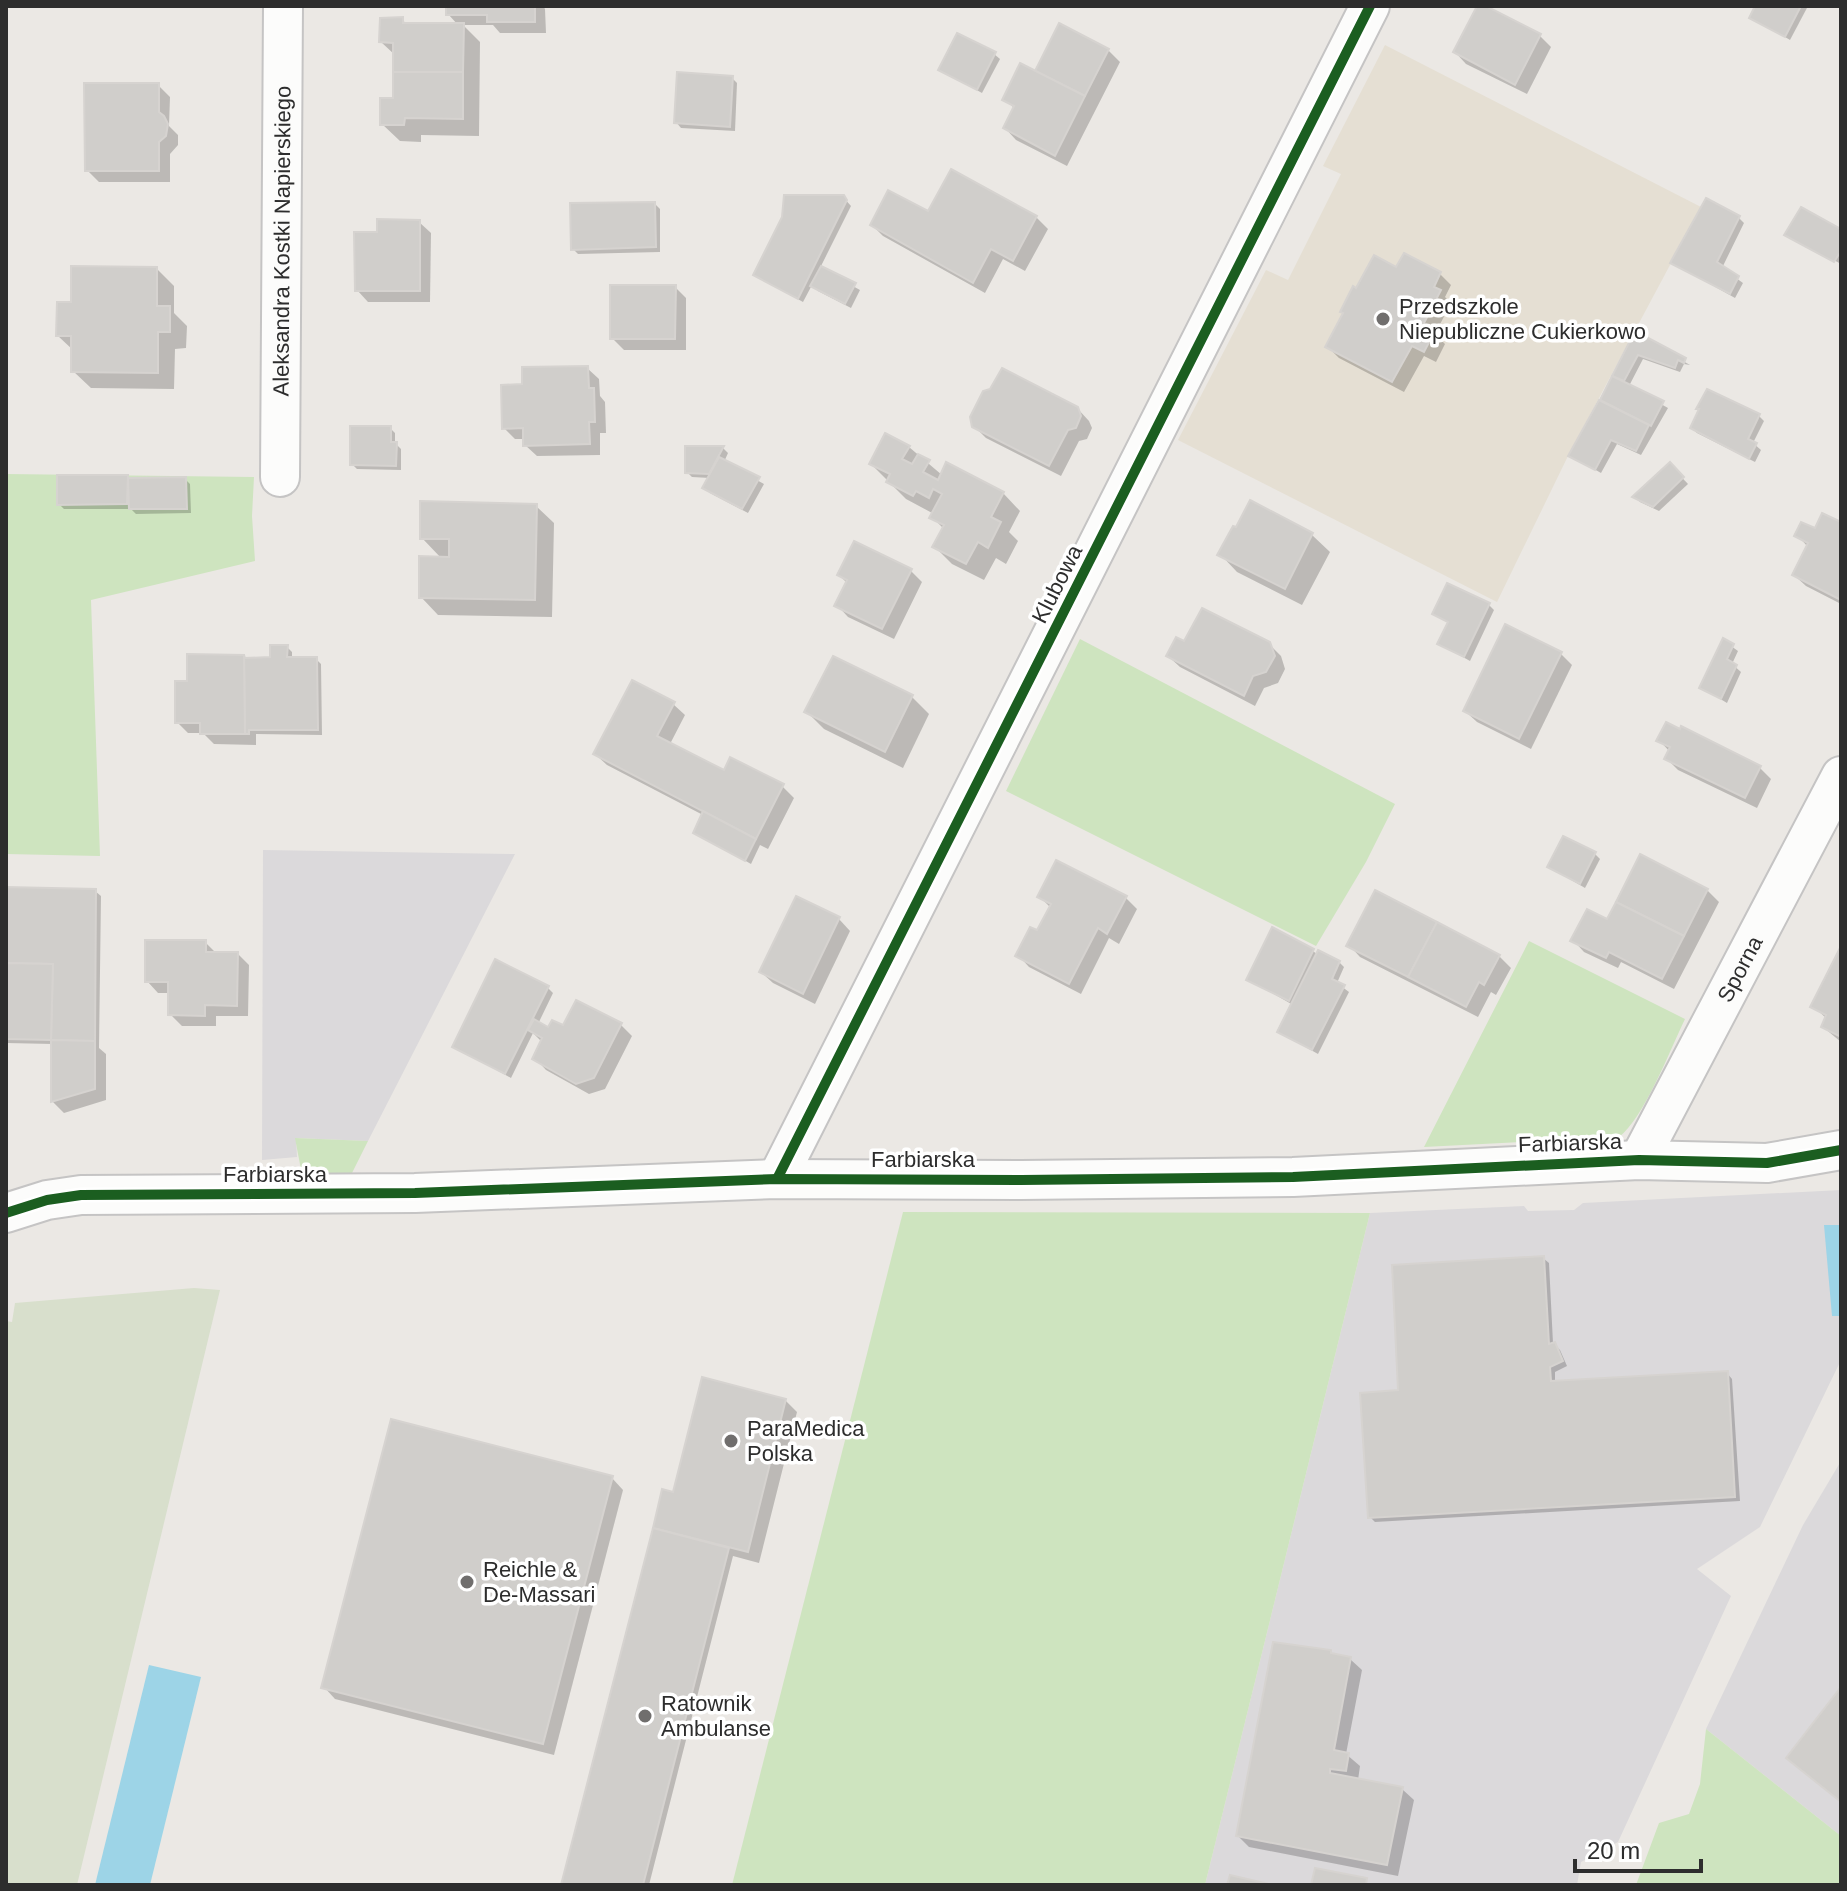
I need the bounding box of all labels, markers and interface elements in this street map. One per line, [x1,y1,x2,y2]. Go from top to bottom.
street label: Aleksandra Kostki Napierskiego [268,85,295,397]
place label: Przedszkole Niepubliczne Cukierkowo [1399,294,1646,344]
marker: Przedszkole Niepubliczne Cukierkowo [1374,310,1392,328]
street label: Klubowa [1027,540,1088,627]
street label: Sporna [1712,931,1768,1006]
street label: Farbiarska [1518,1129,1623,1157]
street label: Farbiarska [871,1147,976,1172]
street label: Farbiarska [223,1162,328,1187]
place label: ParaMedica Polska [747,1416,865,1466]
marker: ParaMedica Polska [722,1432,740,1450]
place label: Reichle & De-Massari [483,1557,595,1607]
marker: Reichle & De-Massari [458,1573,476,1591]
place label: Ratownik Ambulanse [661,1691,771,1741]
marker: Ratownik Ambulanse [636,1707,654,1725]
scale bar [1575,1823,1701,1873]
text: 20 m [1587,1837,1640,1864]

